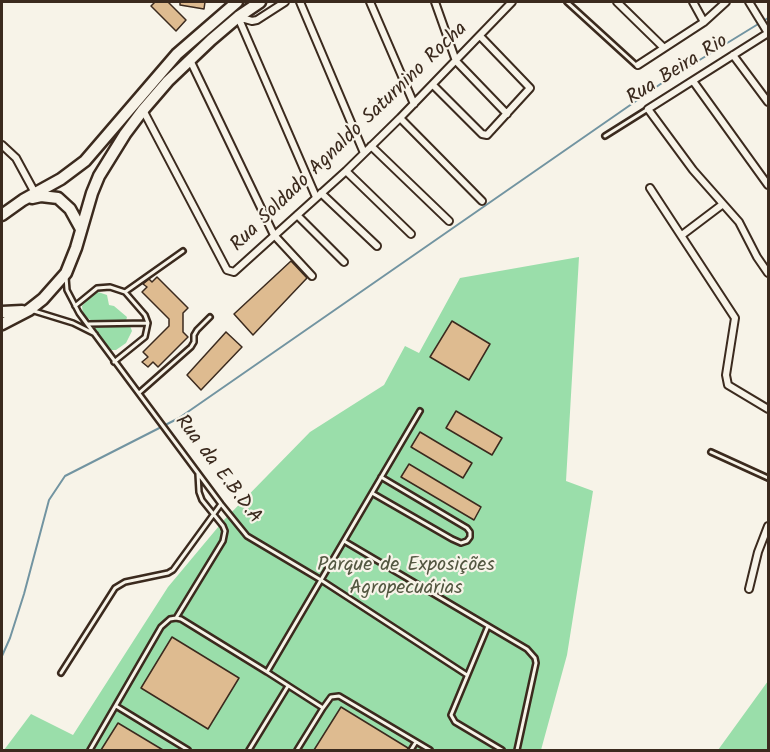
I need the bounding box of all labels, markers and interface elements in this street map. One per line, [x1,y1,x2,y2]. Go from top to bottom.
street label: Rua Soldado Agnaldo Saturnino Rocha [226,18,474,258]
street label: Rua Beira Rio [623,30,733,112]
street label: Rua da E.B.D.A [168,411,266,529]
park label: Parque de Exposições Agropecuárias [317,555,495,602]

